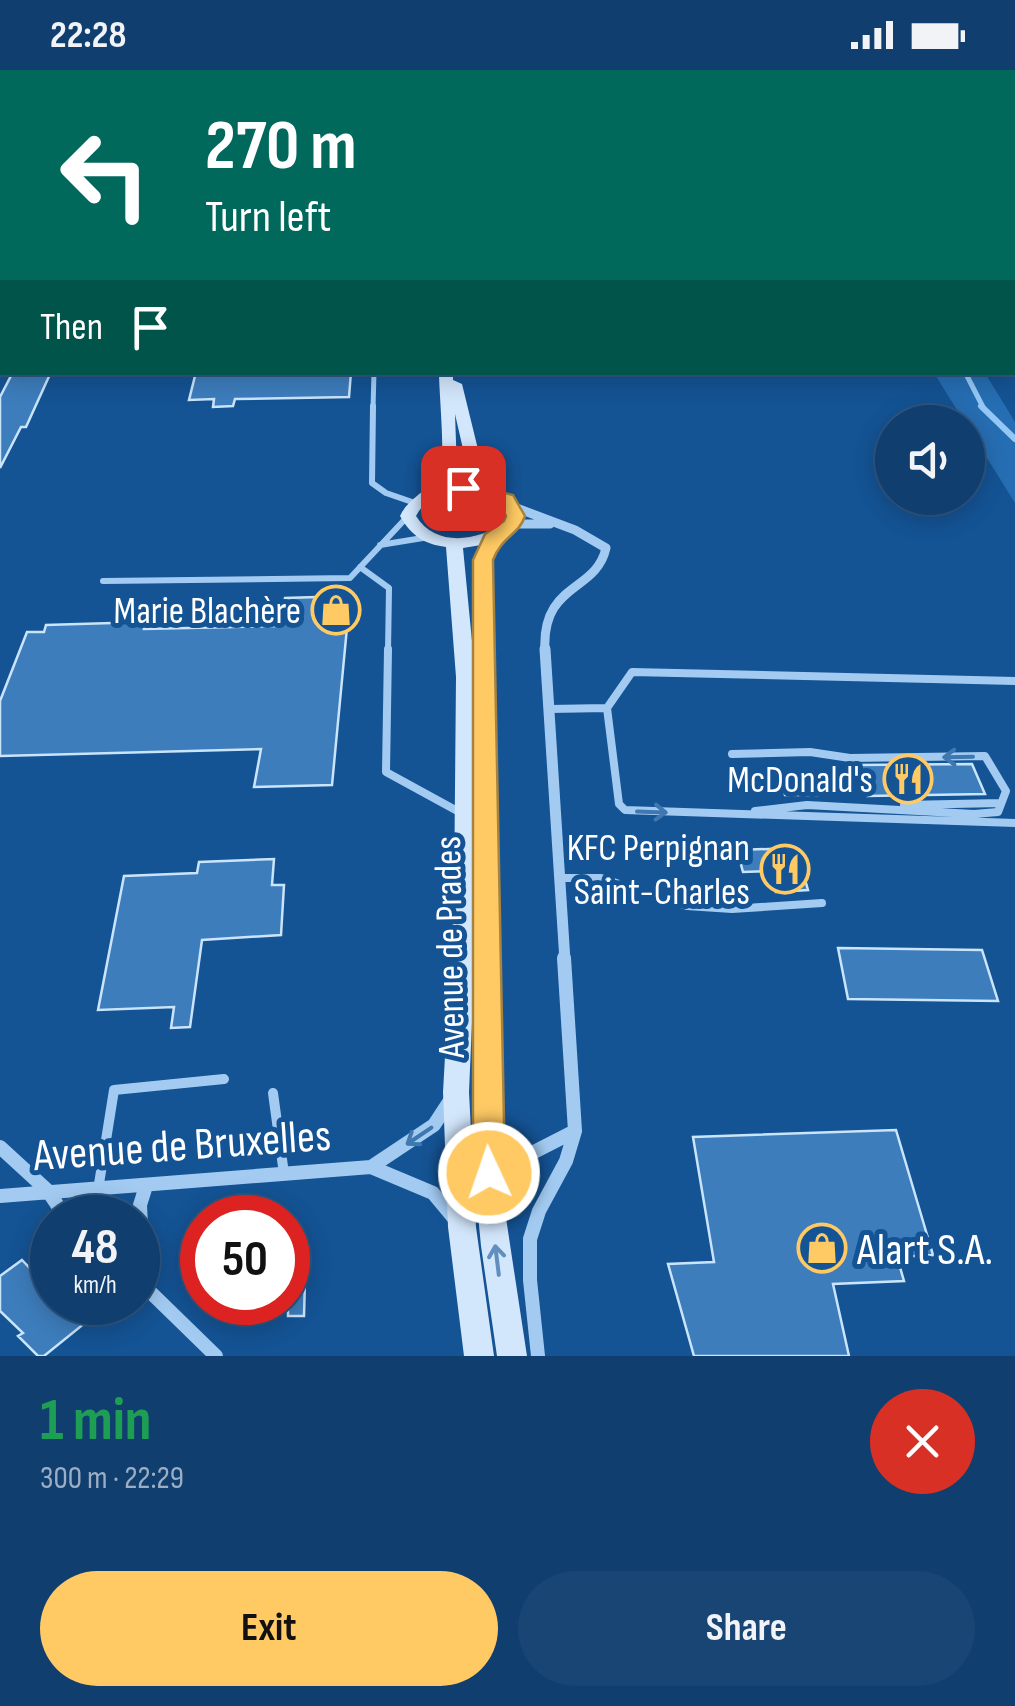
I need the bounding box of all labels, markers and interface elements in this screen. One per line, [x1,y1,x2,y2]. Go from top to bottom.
text: 22:28 [50,13,126,58]
text: 270 m [205,105,357,189]
icon: left [40,110,170,240]
text: Turn left [205,190,331,245]
icon: arrive [123,300,178,355]
text: Then [40,305,103,350]
map controls [875,405,985,515]
button: sound [875,405,985,515]
pin [421,446,506,531]
icon: arrive [436,461,491,516]
shop icon: Marie Blachère [310,584,362,636]
place label: Marie Blachère [114,589,301,634]
one-way arrow [943,748,976,766]
restaurant icon: McDonald's [882,753,934,805]
place label: McDonald's [727,758,873,803]
one-way arrow [635,803,667,822]
place label: KFC Perpignan Saint-Charles [567,826,750,915]
street label: Avenue de Prades [426,836,475,1059]
restaurant icon: KFC Perpignan Saint-Charles [759,843,811,895]
street label: Avenue de Bruxelles [31,1109,333,1184]
position arrow [437,1121,541,1225]
one-way arrow [406,1125,434,1146]
speed limit sign: 50 [180,1195,310,1325]
text: 48 [72,1218,118,1278]
shop icon: Alart S.A. [796,1222,848,1274]
place label: Alart S.A. [856,1223,993,1278]
one-way arrow [487,1244,506,1276]
text: km/h [73,1270,117,1301]
text: 1 min [40,1385,152,1457]
button: close [870,1389,975,1494]
text: 300 m · 22:29 [40,1459,184,1498]
button: Exit [40,1571,498,1686]
button: Share [518,1571,975,1686]

